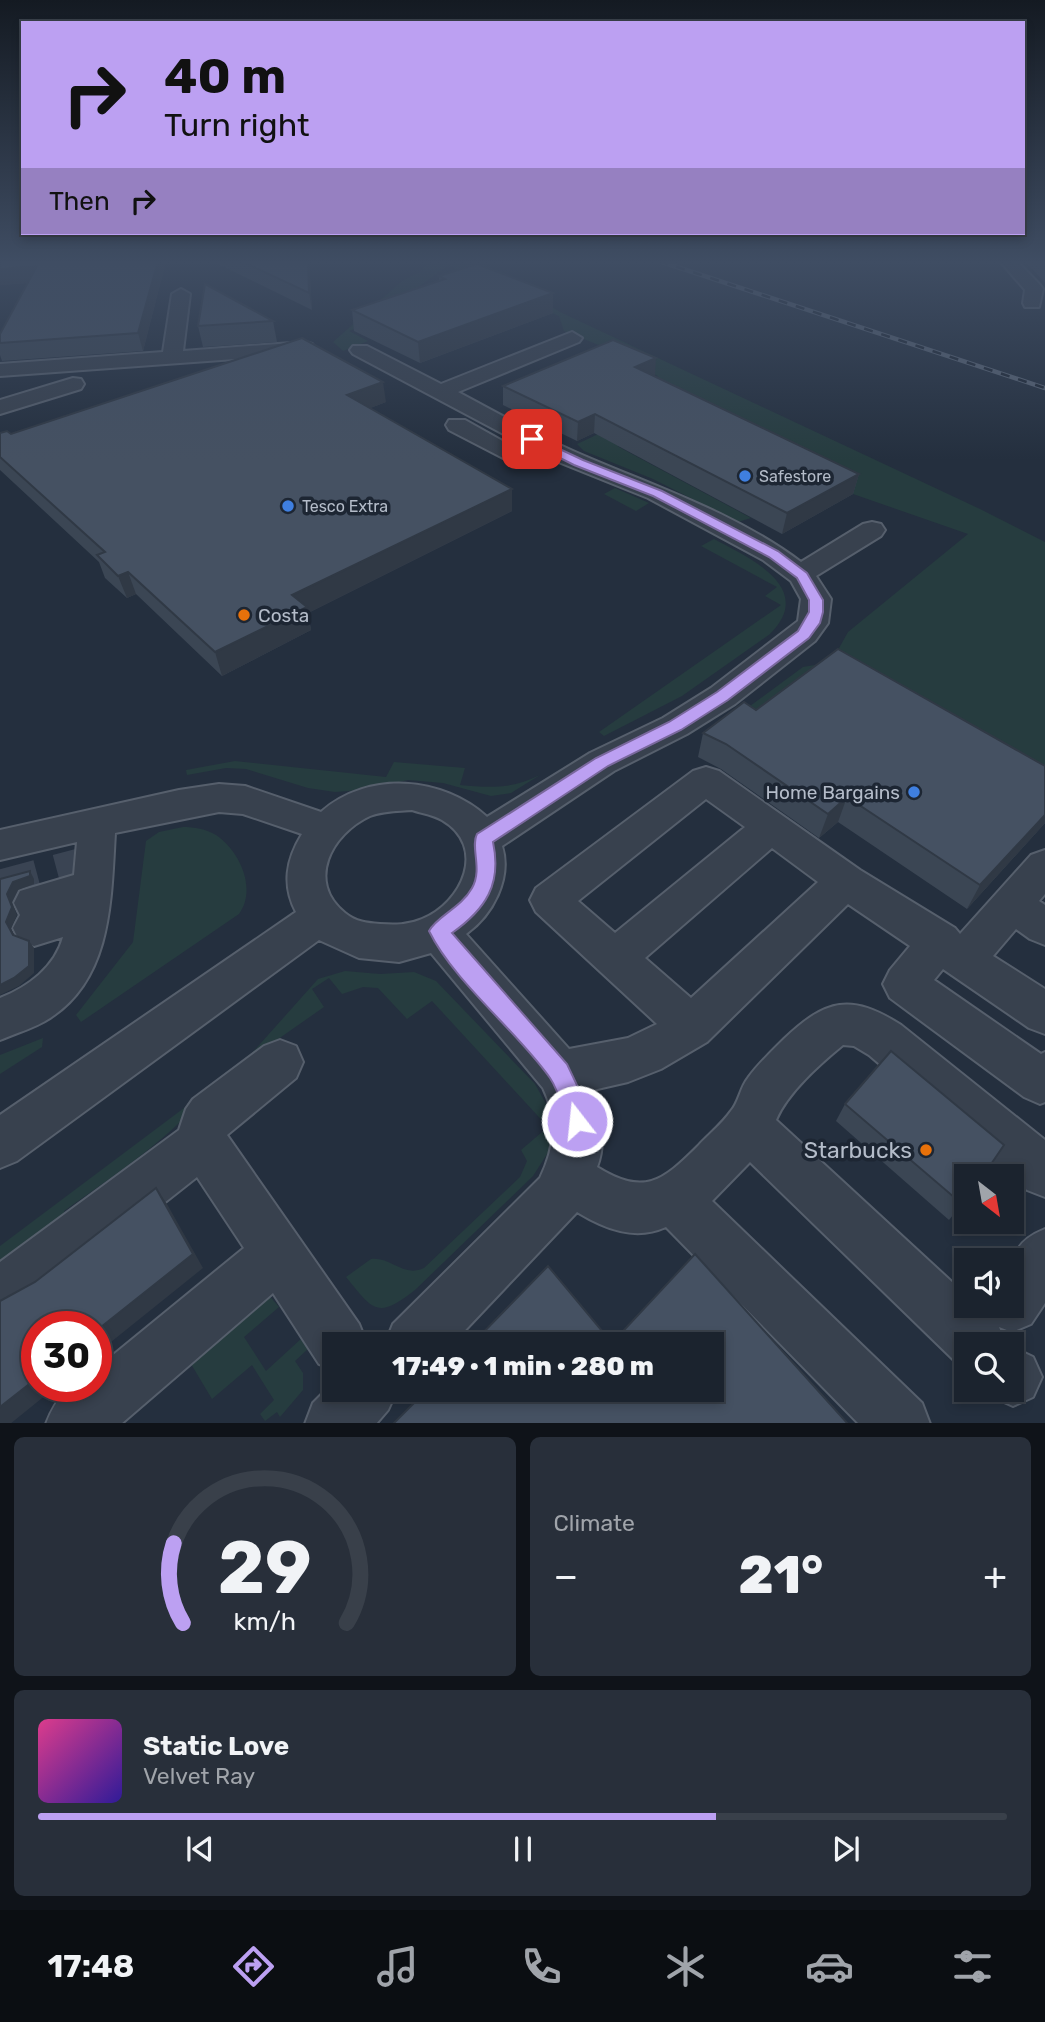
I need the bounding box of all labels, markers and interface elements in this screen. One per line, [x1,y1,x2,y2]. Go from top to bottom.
text: 40 m [164,47,286,105]
icon: right [49,49,140,140]
text: Turn right [164,106,309,144]
icon: right [124,182,162,220]
text: Then [49,186,110,217]
pin [502,409,562,469]
icon: arrive [513,420,551,458]
place label: Safestore [759,467,831,486]
marker: Safestore [737,468,753,484]
place label: Tesco Extra [302,497,388,516]
marker: Tesco Extra [280,498,296,514]
place label: Costa [258,604,309,627]
marker: Costa [236,607,252,623]
place label: Home Bargains [766,781,900,804]
marker: Home Bargains [906,784,922,800]
position arrow [540,1084,614,1158]
place label: Starbucks [804,1136,912,1164]
marker: Starbucks [918,1142,934,1158]
north arrow [954,1164,1024,1234]
map controls [954,1164,1024,1402]
button: sound [954,1248,1024,1318]
speed limit sign: 30 [21,1311,112,1402]
button: search [954,1332,1024,1402]
text: 17:49 · 1 min · 280 m [392,1351,654,1382]
text: Climate [554,1509,635,1537]
text: 29 [218,1525,312,1611]
text: 21° [739,1544,823,1606]
text: − [554,1553,578,1599]
text: + [983,1553,1007,1599]
text: km/h [234,1606,296,1635]
text: Static Love [143,1731,289,1762]
text: Velvet Ray [143,1762,255,1790]
icon: previous [181,1830,219,1868]
icon: pause [504,1830,542,1868]
icon: next [827,1830,865,1868]
icon: directions [229,1942,278,1991]
icon: music [373,1942,422,1991]
icon: phone [517,1942,566,1991]
icon: climate [661,1942,710,1991]
icon: car [805,1942,854,1991]
icon: filters [948,1942,997,1991]
text: 17:48 [47,1947,135,1985]

